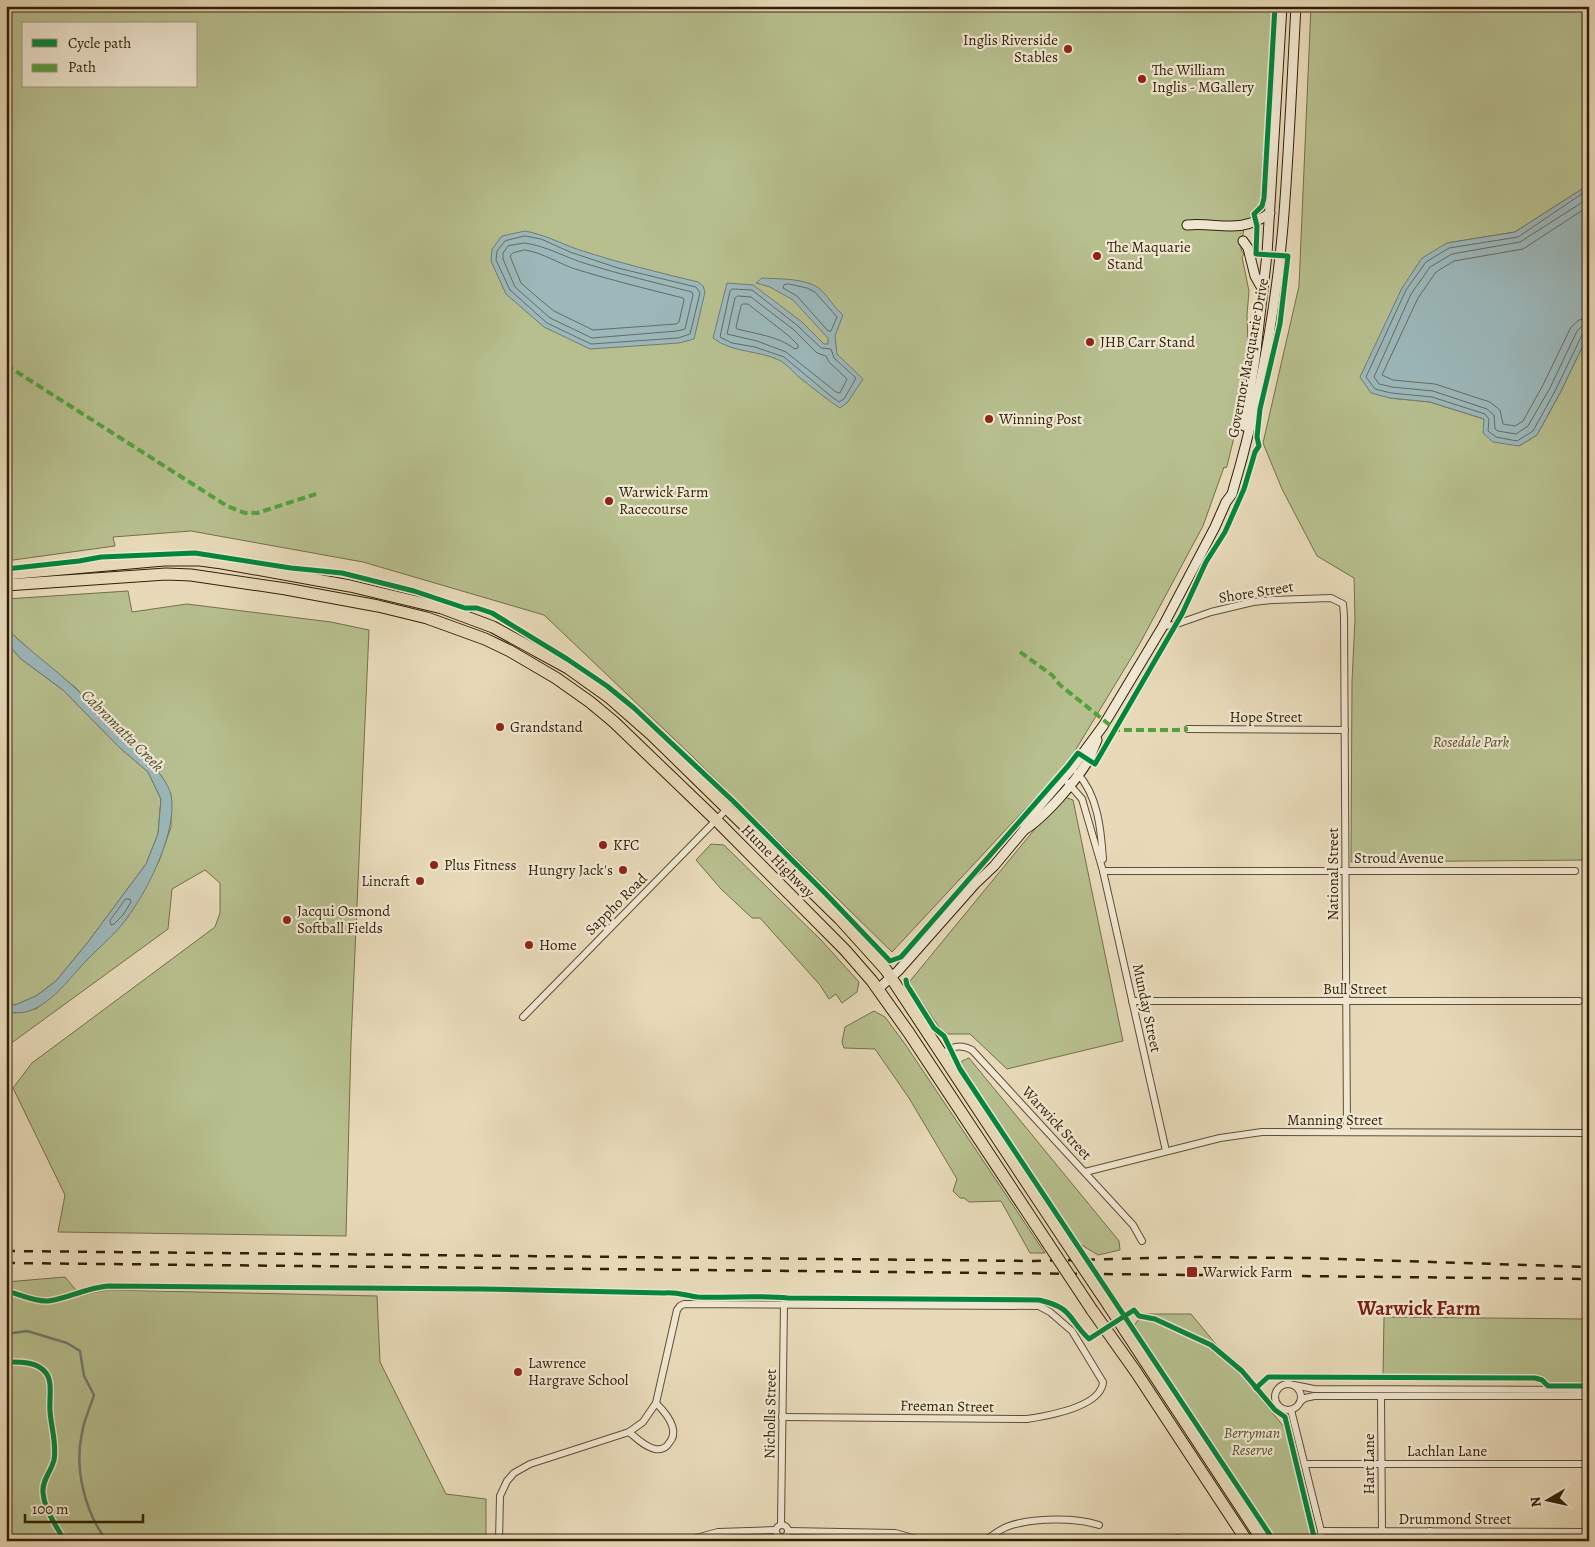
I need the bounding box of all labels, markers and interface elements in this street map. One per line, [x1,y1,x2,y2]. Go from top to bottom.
legend [22,22,198,88]
place label: Inglis Riverside Stables [963,30,1058,67]
text: Cycle path [68,33,131,53]
marker: Inglis Riverside Stables [1062,43,1074,55]
text: Path [68,57,96,77]
place label: The William Inglis - MGallery [1152,60,1254,97]
marker: The William Inglis - MGallery [1136,73,1148,85]
place label: The Maquarie Stand [1107,237,1191,274]
marker: The Maquarie Stand [1091,250,1103,262]
street label: Governor Macquarie Drive [1223,276,1273,439]
place label: JHB Carr Stand [1100,332,1196,352]
marker: JHB Carr Stand [1084,336,1096,348]
place label: Winning Post [998,409,1082,429]
marker: Winning Post [983,413,995,425]
place label: Warwick Farm Racecourse [618,482,709,519]
marker: Warwick Farm Racecourse [603,495,615,507]
street label: Shore Street [1217,576,1295,608]
water label: Cabramatta Creek [76,685,168,777]
street label: Hope Street [1230,707,1303,727]
place label: Grandstand [510,717,584,737]
marker: Grandstand [494,721,506,733]
park label: Rosedale Park [1433,732,1510,752]
street label: Hume Highway [737,820,819,902]
street label: National Street [1323,828,1343,920]
place label: KFC [613,835,639,855]
marker: KFC [597,839,609,851]
street label: Stroud Avenue [1354,848,1444,868]
place label: Plus Fitness [444,855,517,875]
marker: Plus Fitness [428,859,440,871]
place label: Hungry Jack's [528,860,613,880]
marker: Hungry Jack's [617,864,629,876]
street label: Sappho Road [581,868,652,939]
place label: Lincraft [361,871,410,891]
marker: Lincraft [414,875,426,887]
place label: Jacqui Osmond Softball Fields [297,901,391,938]
marker: Jacqui Osmond Softball Fields [281,914,293,926]
place label: Home [539,935,577,955]
marker: Home [523,939,535,951]
street label: Munday Street [1128,962,1166,1054]
street label: Bull Street [1323,979,1387,999]
street label: Warwick Street [1017,1081,1096,1164]
street label: Manning Street [1287,1110,1383,1130]
place label: Warwick Farm [1202,1262,1293,1282]
marker: Warwick Farm [1185,1265,1199,1279]
district label: Warwick Farm [1356,1295,1481,1322]
place label: Lawrence Hargrave School [528,1353,629,1390]
marker: Lawrence Hargrave School [512,1366,524,1378]
street label: Nicholls Street [759,1369,781,1459]
street label: Freeman Street [900,1395,994,1417]
park label: Berryman Reserve [1224,1423,1280,1460]
street label: Hart Lane [1359,1433,1379,1495]
street label: Lachlan Lane [1407,1441,1487,1461]
north arrow [1522,1474,1572,1524]
scale bar [25,1492,142,1524]
text: N [1525,1495,1546,1508]
text: 100 m [32,1499,69,1519]
street label: Drummond Street [1399,1509,1512,1529]

